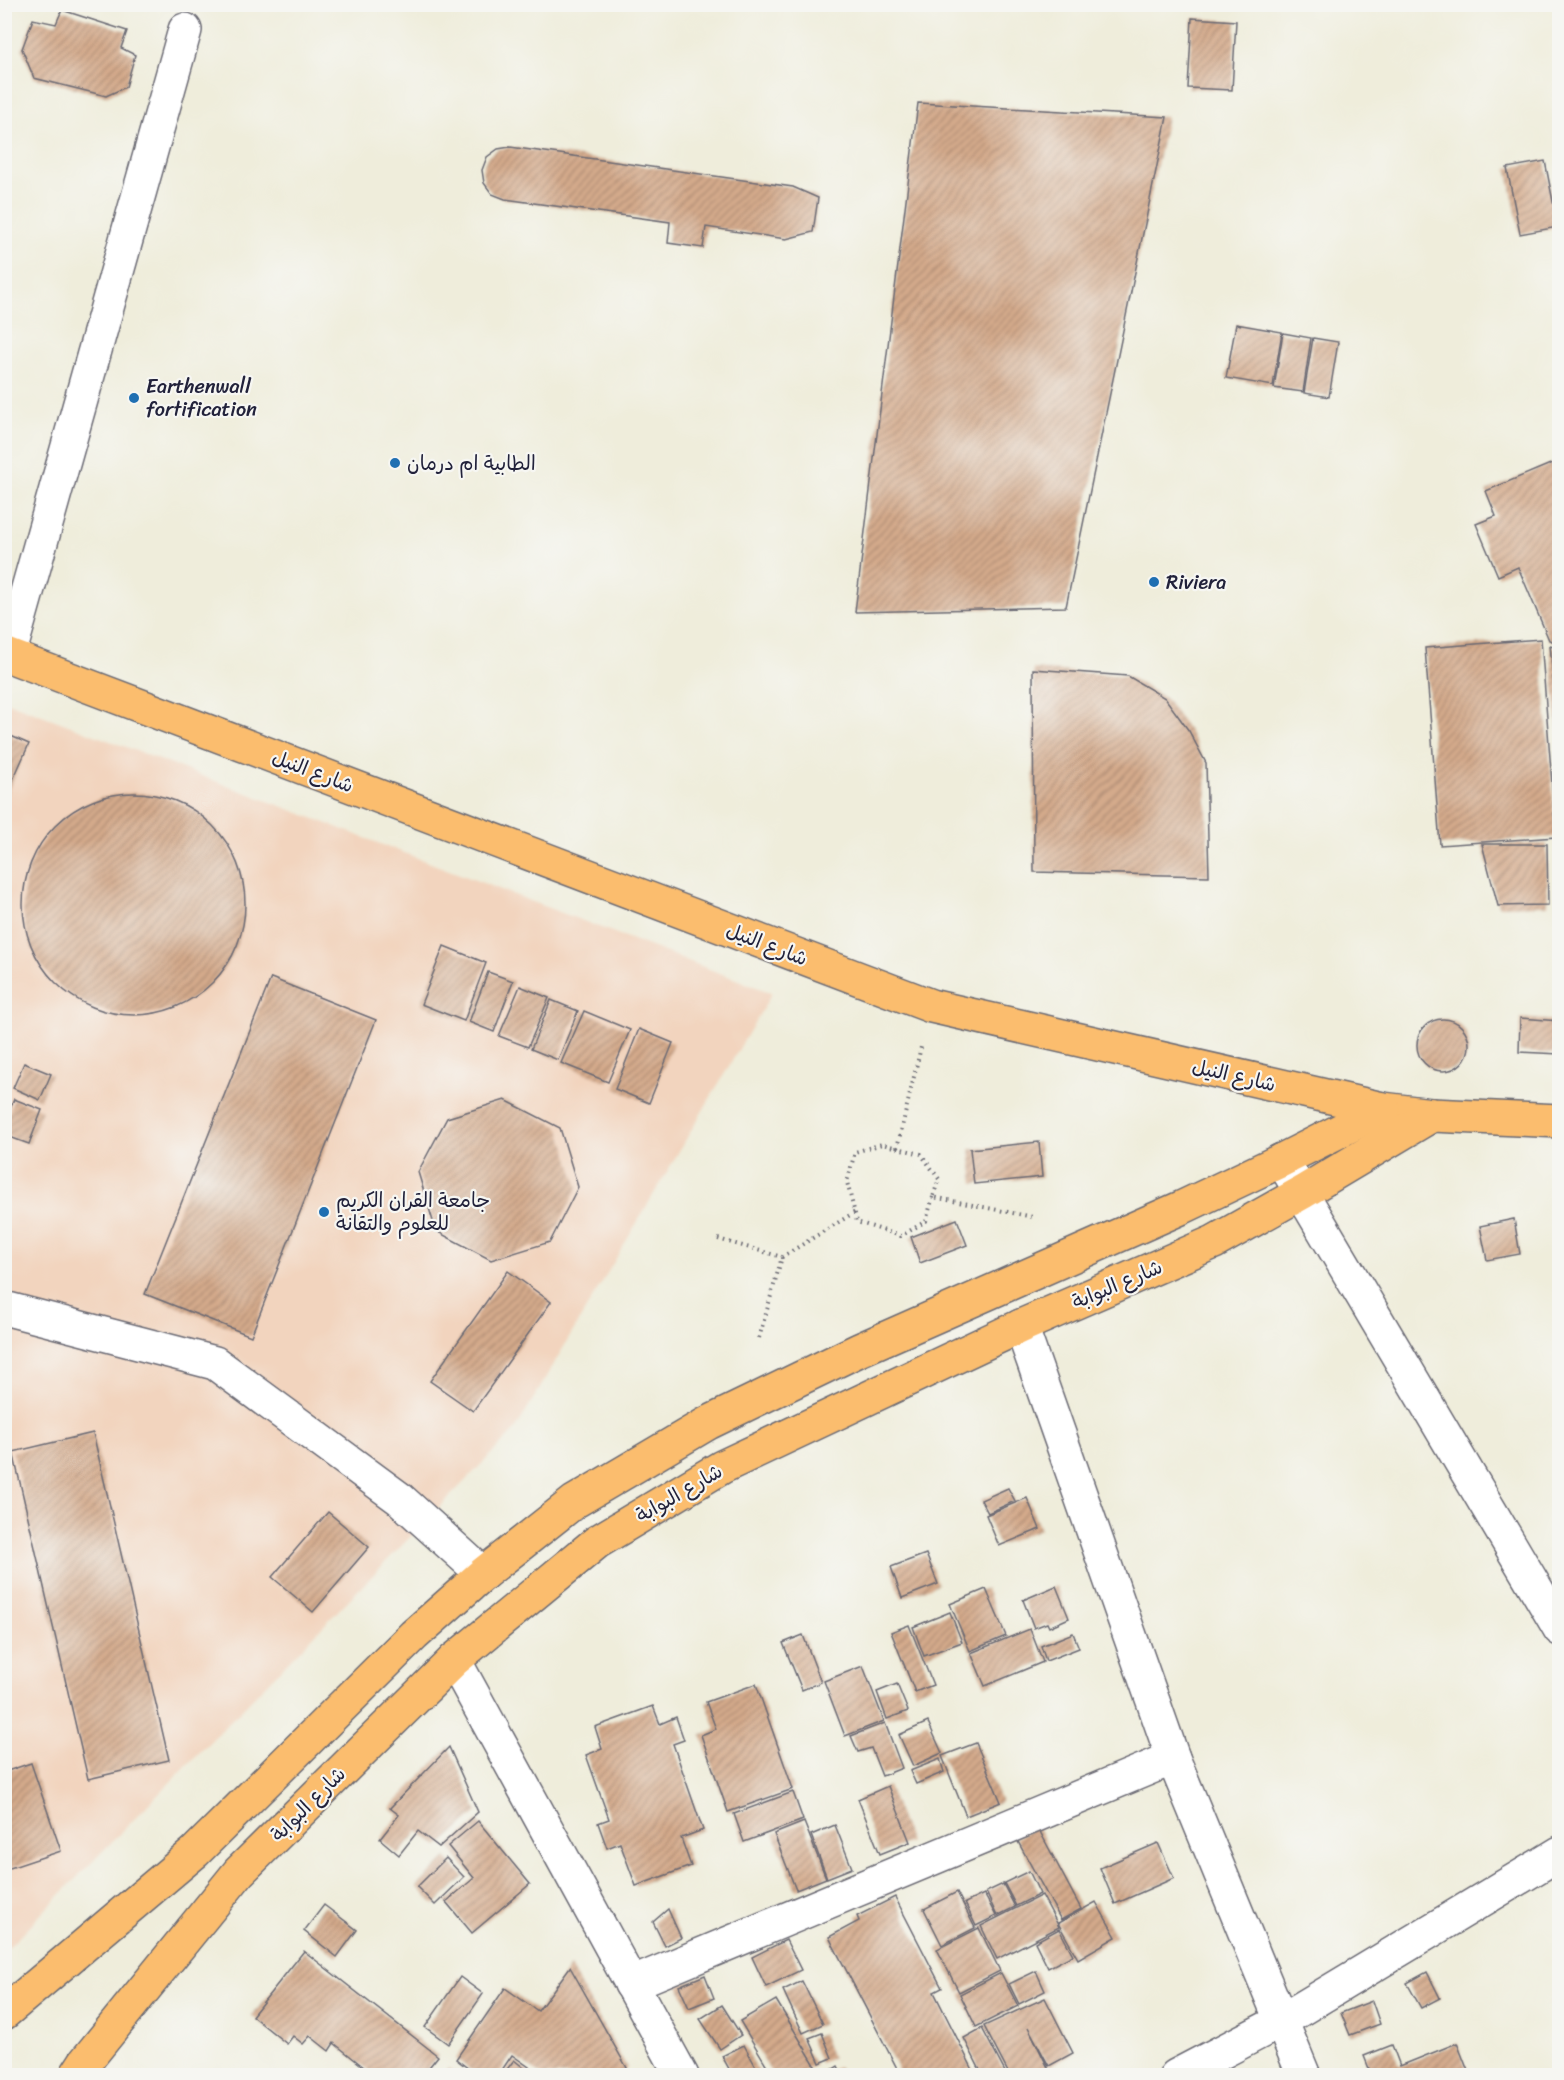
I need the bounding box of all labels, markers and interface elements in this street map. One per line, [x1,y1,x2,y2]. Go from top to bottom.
place label: Earthenwall fortification [146,369,257,427]
marker: Earthenwall fortification [127,391,141,405]
place label: الطابية ام درمان [407,446,536,481]
marker: الطابية ام درمان [388,456,402,470]
place label: Riviera [1166,565,1226,600]
marker: Riviera [1147,575,1161,589]
street label: شارع النيل [267,740,359,803]
street label: شارع النيل [721,913,813,976]
street label: شارع النيل [1189,1049,1279,1102]
place label: جامعة القران الكريم للعلوم والتقانة [336,1183,490,1241]
marker: جامعة القران الكريم للعلوم والتقانة [317,1205,331,1219]
street label: شارع البوابة [1066,1250,1168,1319]
street label: شارع البوابة [629,1454,729,1533]
street label: شارع البوابة [262,1758,355,1851]

